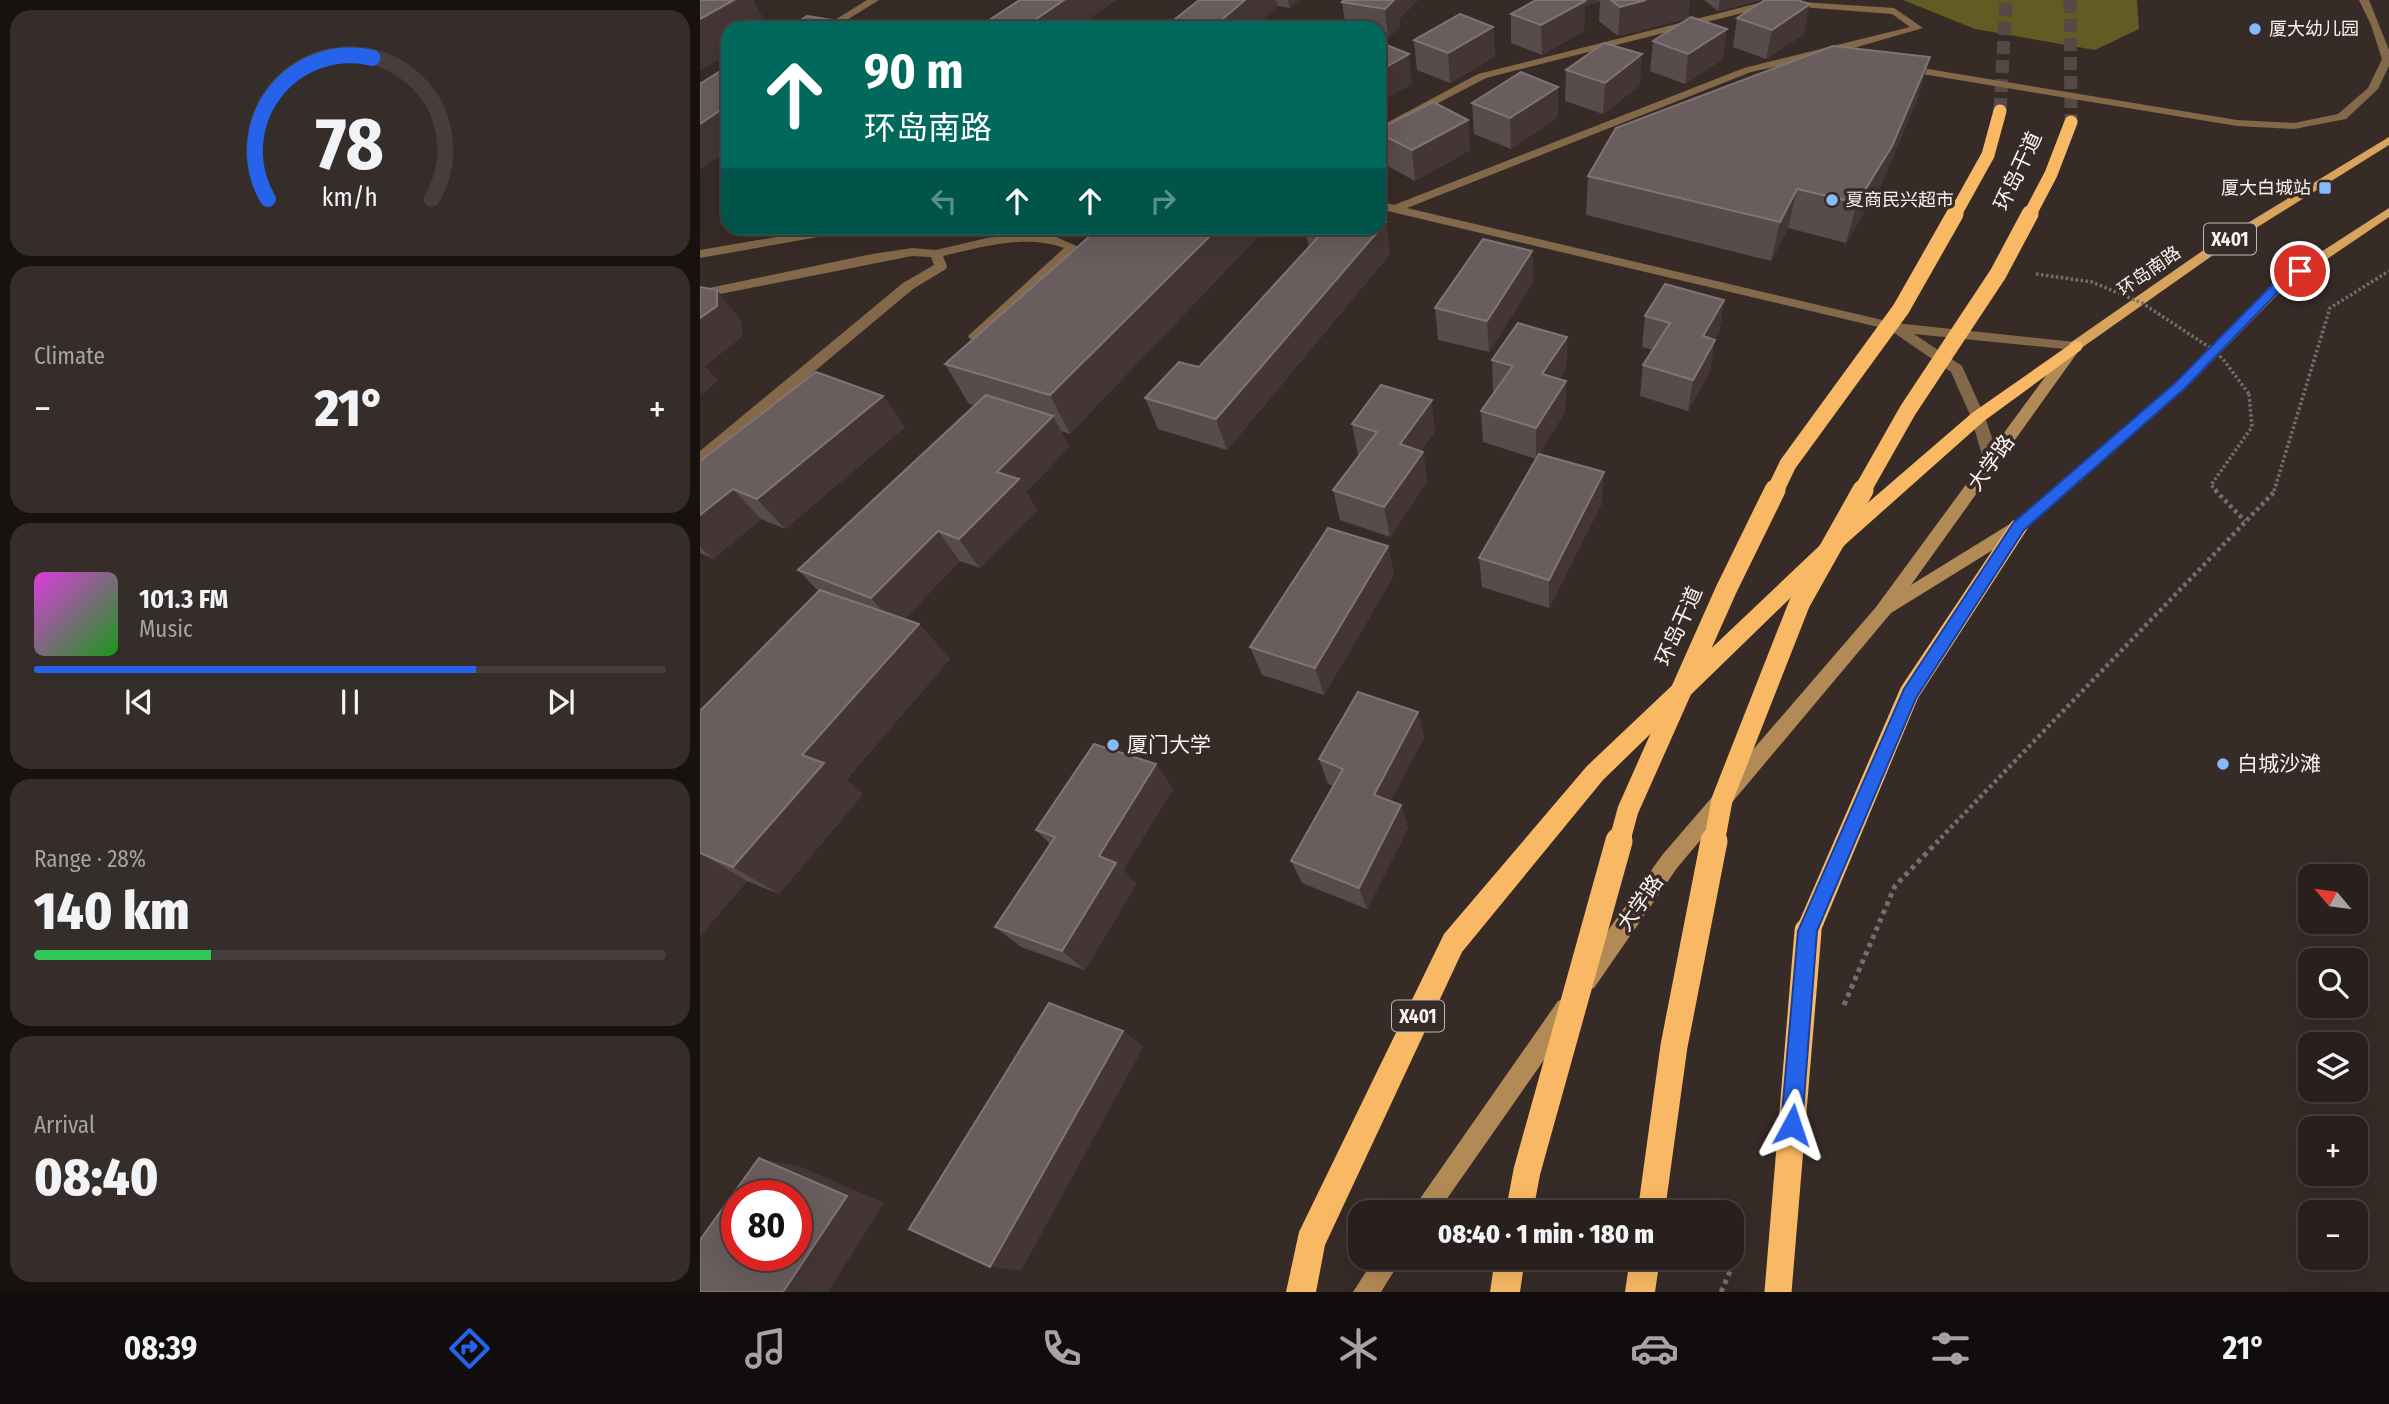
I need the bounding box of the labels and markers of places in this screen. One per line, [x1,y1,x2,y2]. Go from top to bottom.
place label: 厦大幼儿园 [2269,18,2359,40]
marker: 厦大幼儿园 [2247,21,2263,37]
place label: 厦大白城站 [2221,177,2311,199]
marker: 厦大白城站 [2317,180,2333,196]
place label: 夏商民兴超市 [1846,189,1954,211]
marker: 夏商民兴超市 [1824,192,1840,208]
pin [2270,241,2330,301]
place label: 厦门大学 [1127,732,1211,758]
marker: 厦门大学 [1105,737,1121,753]
place label: 白城沙滩 [2237,751,2321,777]
marker: 白城沙滩 [2215,756,2231,772]

